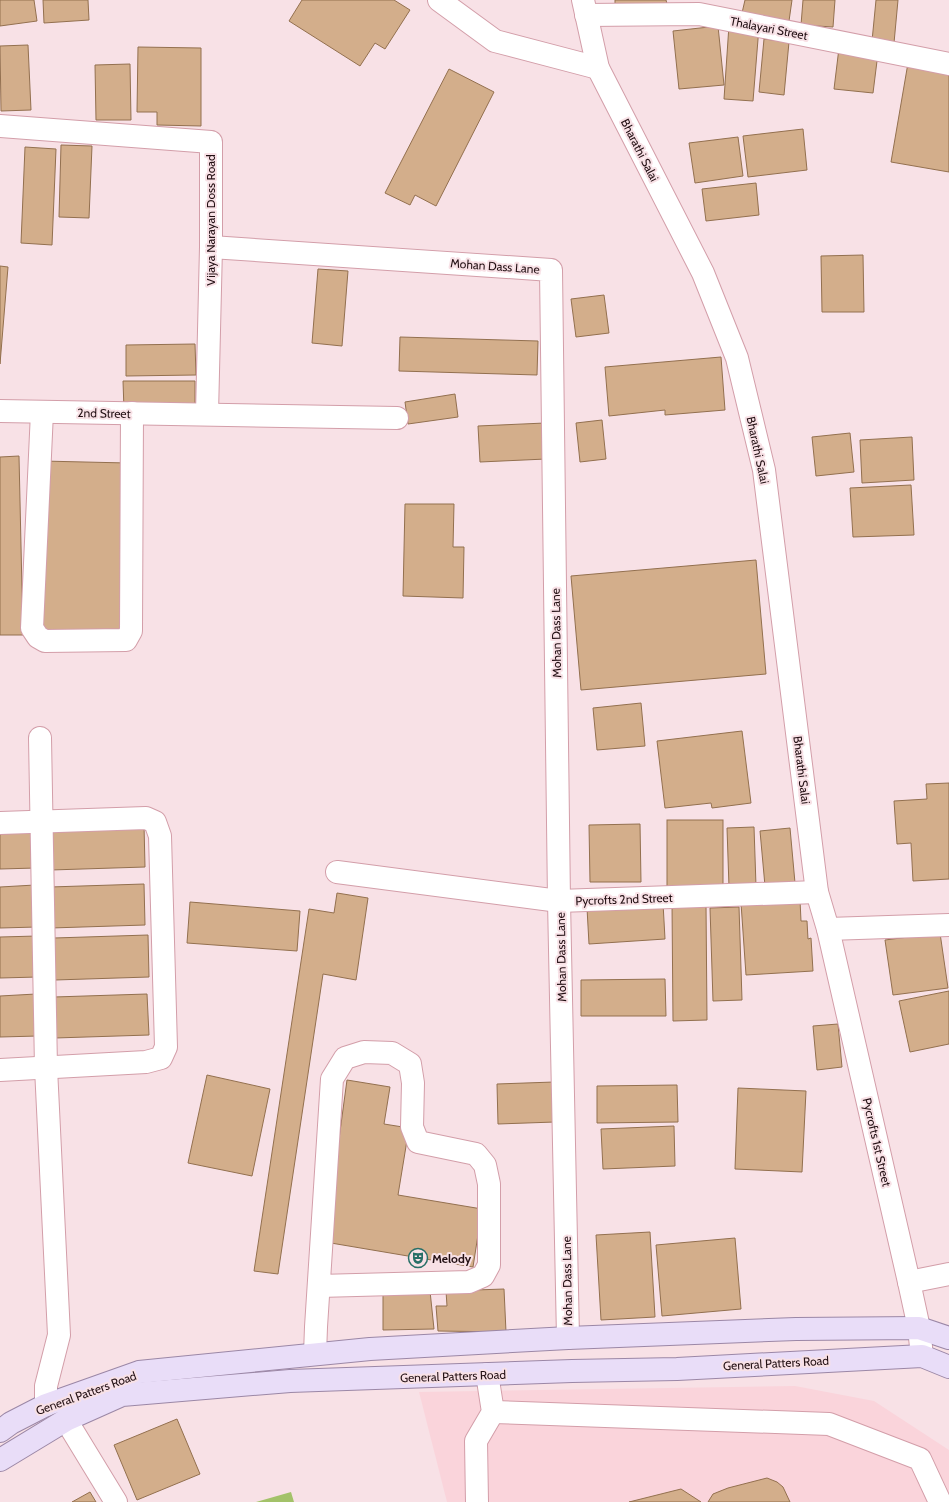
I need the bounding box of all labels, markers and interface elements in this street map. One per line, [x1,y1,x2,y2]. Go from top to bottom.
street label: Thalayari Street [729,13,809,43]
street label: Bharathi Salai [618,116,662,184]
street label: Vijaya Narayan Doss Road [203,154,218,286]
street label: Mohan Dass Lane [450,255,540,277]
street label: 2nd Street [77,405,131,421]
street label: Bharathi Salai [744,415,772,485]
street label: Mohan Dass Lane [548,588,564,678]
street label: Bharathi Salai [790,735,814,805]
street label: Pycrofts 2nd Street [575,890,673,908]
street label: Mohan Dass Lane [553,912,569,1002]
street label: Pycrofts 1st Street [860,1096,894,1188]
street label: Mohan Dass Lane [559,1236,575,1326]
theatre icon: Melody [407,1247,429,1269]
place label: Melody [432,1251,472,1266]
street label: General Patters Road [723,1353,829,1373]
street label: General Patters Road [400,1367,506,1385]
street label: General Patters Road [34,1368,138,1418]

